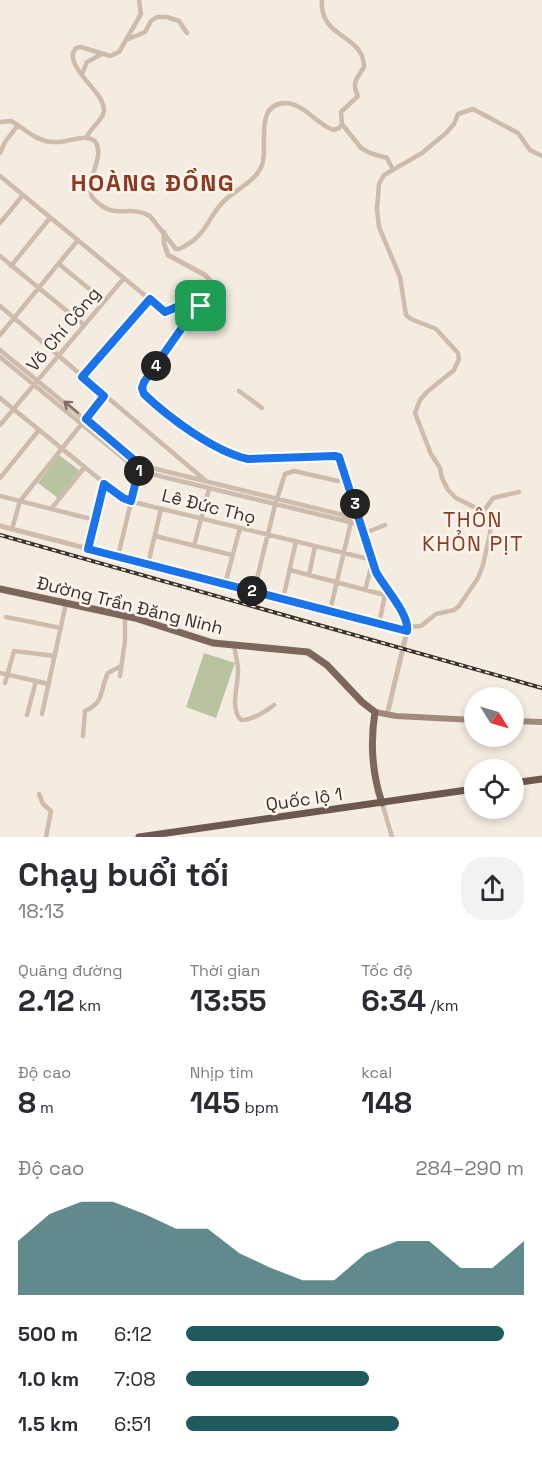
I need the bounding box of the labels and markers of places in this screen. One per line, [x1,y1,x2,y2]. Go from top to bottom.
pin [175,280,226,331]
pin: 4 [141,351,171,381]
pin: 1 [124,456,154,486]
pin: 3 [340,489,370,519]
pin: 2 [237,576,267,606]

